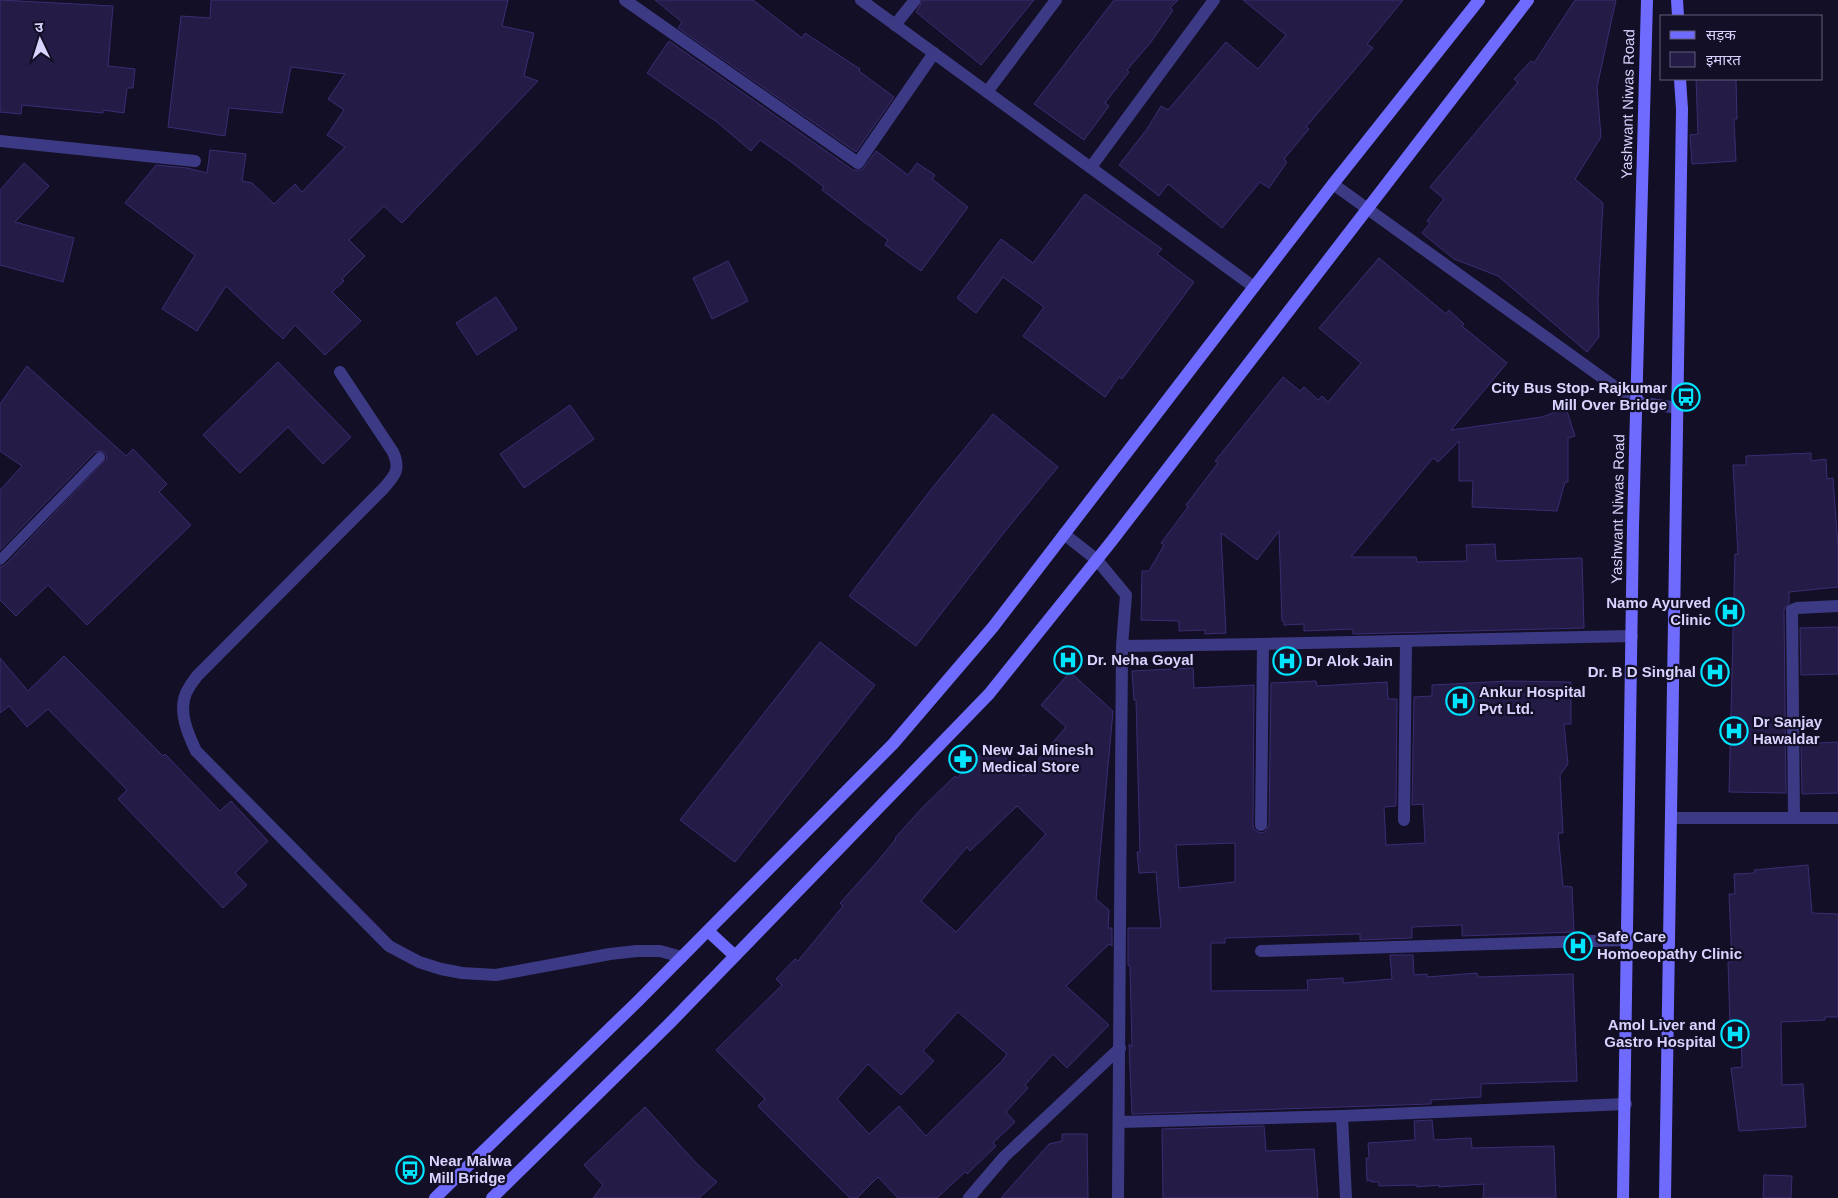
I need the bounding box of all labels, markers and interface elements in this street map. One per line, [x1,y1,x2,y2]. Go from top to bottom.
north arrow [15,15,65,65]
legend [1660,15,1823,80]
text: उ [34,19,45,35]
text: सड़क [1706,26,1736,43]
street label: Yashwant Niwas Road [1618,29,1637,179]
text: इमारत [1706,51,1741,68]
place label: City Bus Stop- Rajkumar Mill Over Bridge [1491,379,1667,413]
bus stop icon: City Bus Stop- Rajkumar Mill Over Bridge [1671,382,1701,412]
street label: Yashwant Niwas Road [1608,434,1627,584]
place label: Namo Ayurved Clinic [1606,594,1711,628]
hospital icon: Namo Ayurved Clinic [1715,597,1745,627]
hospital icon: Dr. Neha Goyal [1053,645,1083,675]
hospital icon: Dr Alok Jain [1272,646,1302,676]
place label: Dr. Neha Goyal [1087,651,1194,668]
place label: Dr Alok Jain [1306,652,1393,669]
hospital icon: Dr. B D Singhal [1700,657,1730,687]
place label: Dr. B D Singhal [1588,663,1696,680]
place label: Ankur Hospital Pvt Ltd. [1479,683,1586,717]
hospital icon: Ankur Hospital Pvt Ltd. [1445,686,1475,716]
place label: Dr Sanjay Hawaldar [1753,713,1823,747]
hospital icon: Dr Sanjay Hawaldar [1719,716,1749,746]
place label: New Jai Minesh Medical Store [982,741,1094,775]
pharmacy icon: New Jai Minesh Medical Store [948,744,978,774]
place label: Safe Care Homoeopathy Clinic [1597,928,1742,962]
hospital icon: Safe Care Homoeopathy Clinic [1563,931,1593,961]
place label: Amol Liver and Gastro Hospital [1604,1016,1716,1050]
hospital icon: Amol Liver and Gastro Hospital [1720,1019,1750,1049]
place label: Near Malwa Mill Bridge [429,1152,512,1186]
bus stop icon: Near Malwa Mill Bridge [395,1155,425,1185]

